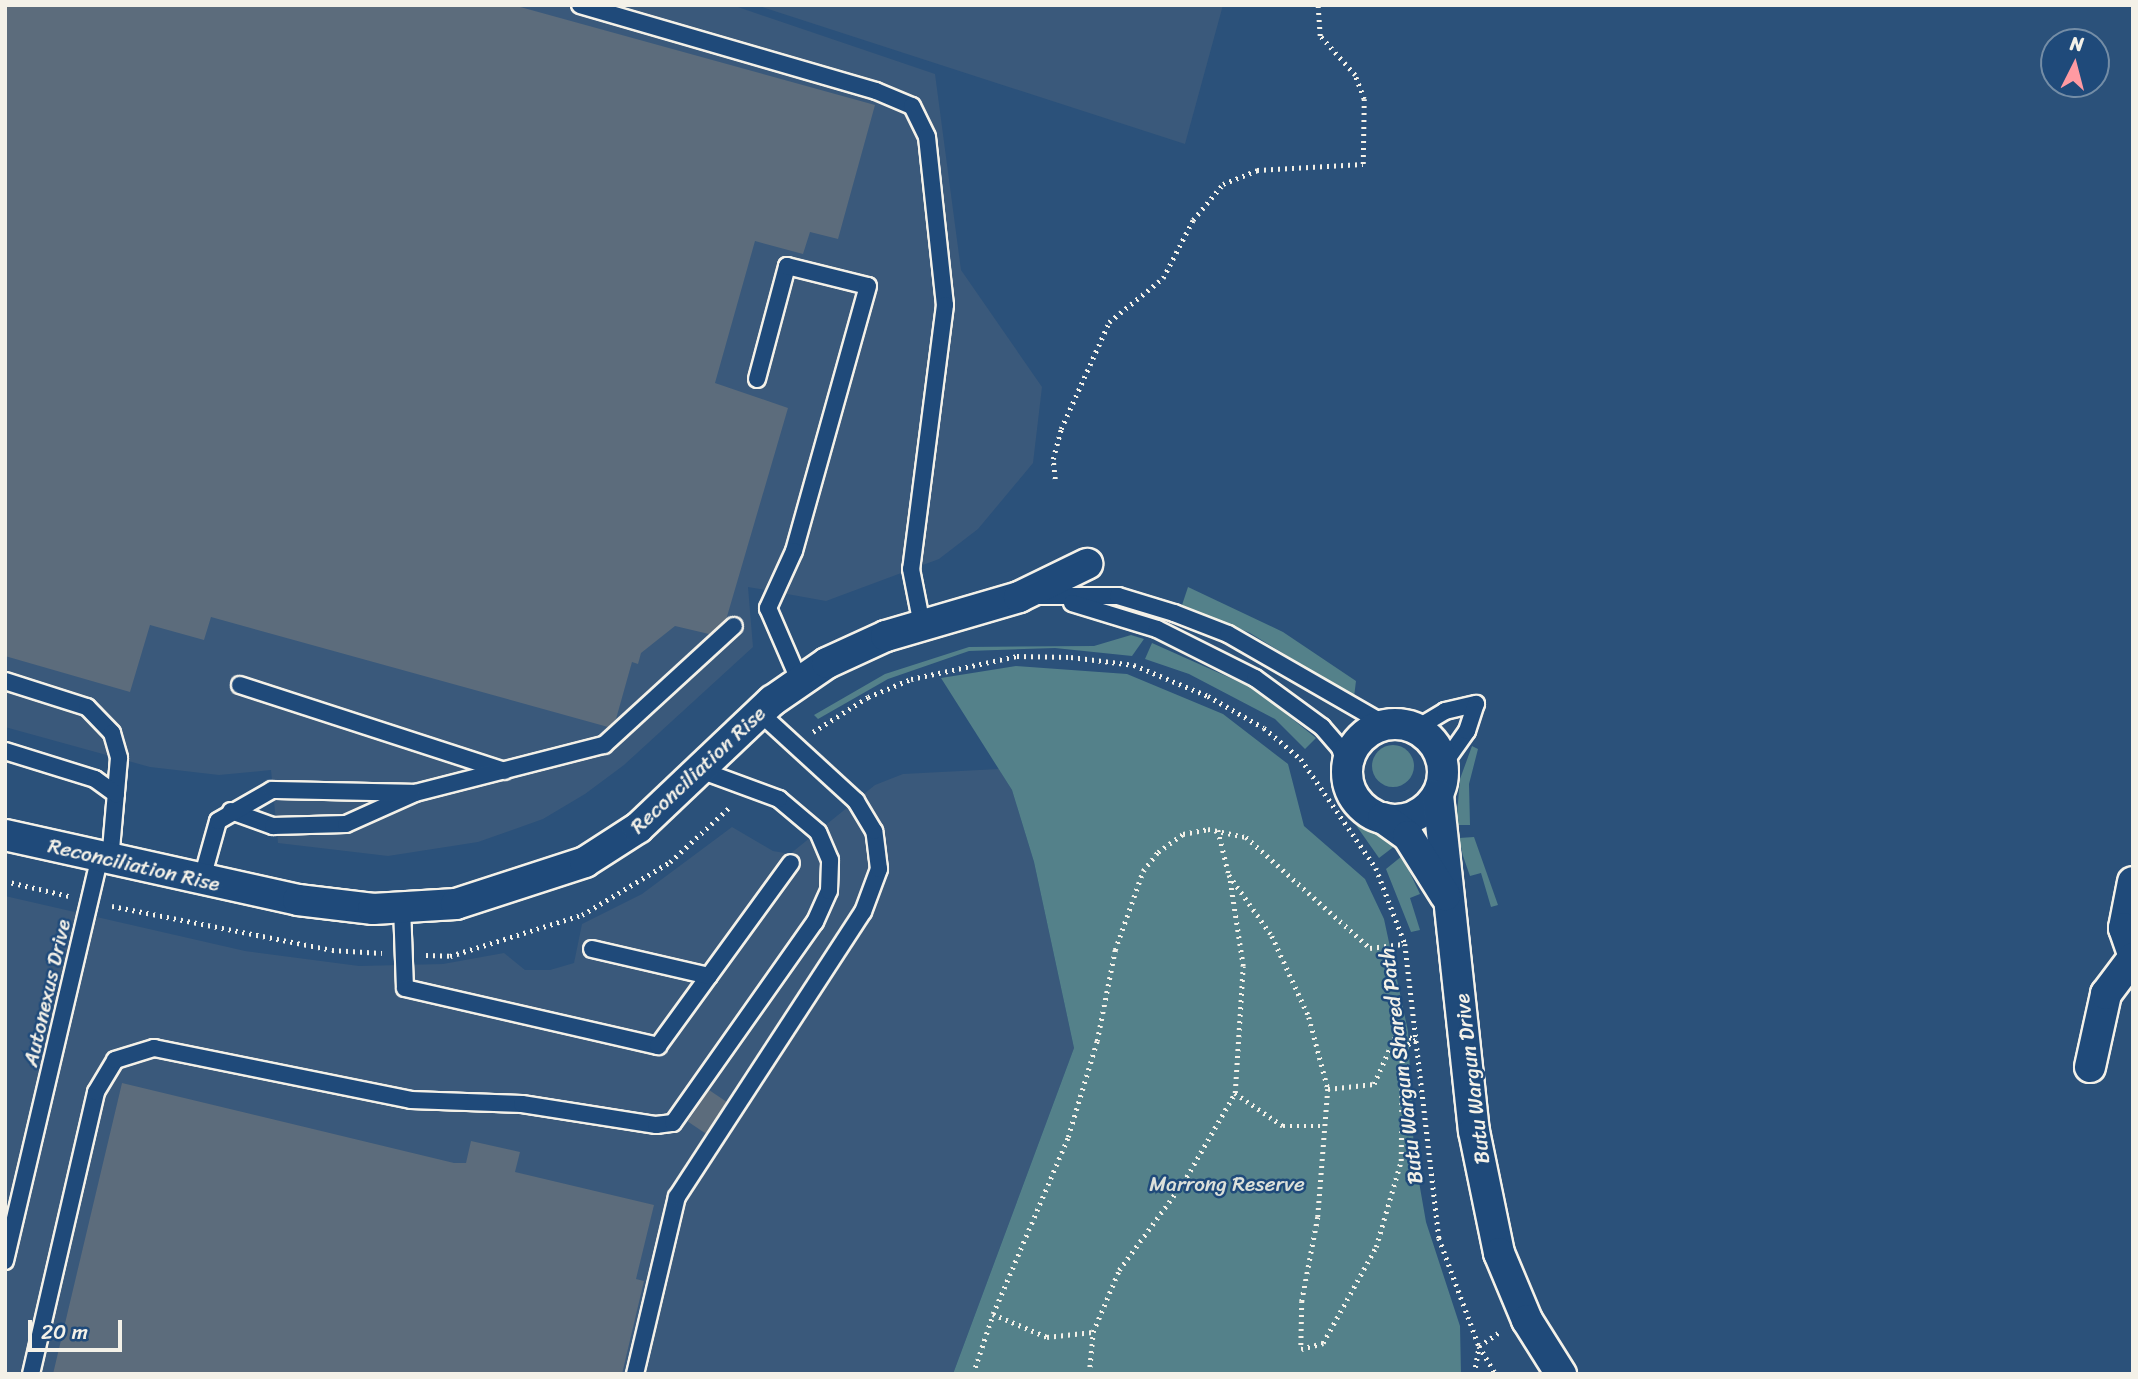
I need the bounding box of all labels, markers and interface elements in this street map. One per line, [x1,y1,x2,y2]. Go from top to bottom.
text: N [2069,27,2085,61]
north arrow [2040,28,2110,98]
street label: Reconciliation Rise [625,701,771,839]
street label: Reconciliation Rise [45,833,223,897]
street label: Autonexus Drive [18,917,76,1069]
street label: Butu Wargun Shared Path [1374,946,1428,1186]
street label: Butu Wargun Drive [1449,992,1495,1166]
park label: Marrong Reserve [1149,1171,1305,1197]
scale bar [32,1306,126,1350]
text: 20 m [41,1313,88,1351]

